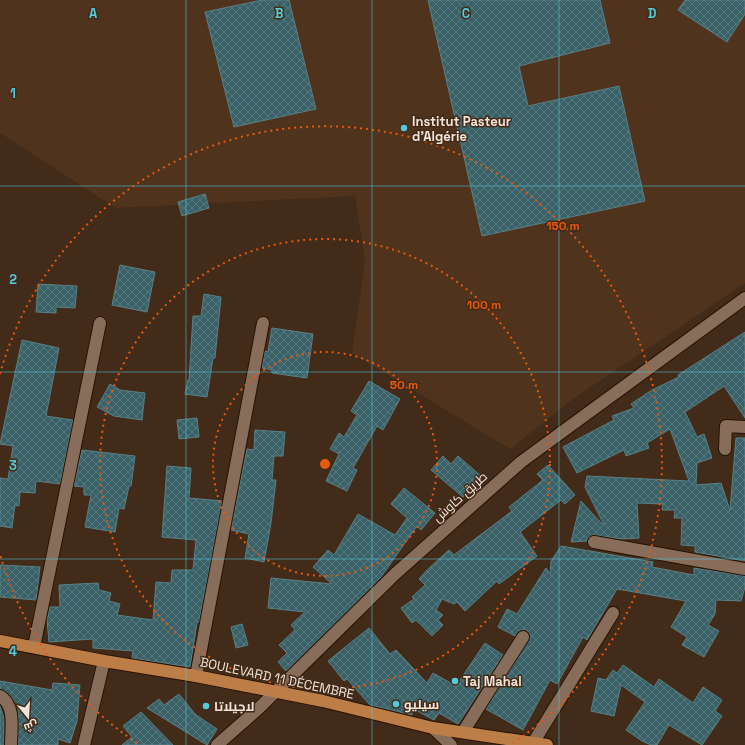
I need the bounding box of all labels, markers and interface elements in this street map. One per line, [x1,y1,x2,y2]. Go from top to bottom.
text: A [89,5,98,22]
text: B [275,5,284,22]
text: C [462,5,470,22]
text: D [648,5,657,22]
text: 1 [10,85,16,102]
place label: Institut Pasteur d'Algérie [412,113,511,145]
marker: Institut Pasteur d'Algérie [399,123,409,133]
text: 150 m [546,218,580,234]
text: 2 [9,271,17,288]
text: 100 m [467,297,501,313]
text: 50 m [390,377,418,393]
text: 3 [9,457,17,474]
centre of rings [318,457,332,471]
street label: طريق كاوش [429,468,491,526]
text: 4 [9,643,17,660]
street label: BOULEVARD 11 DÉCEMBRE [198,653,356,703]
place label: Taj Mahal [463,673,522,690]
marker: Taj Mahal [450,676,460,686]
place label: سيليو [404,696,439,713]
north arrow [8,697,48,737]
place label: لاجيلاتا [214,698,254,715]
marker: سيليو [391,699,401,709]
marker: لاجيلاتا [201,701,211,711]
text: ش [22,718,40,735]

